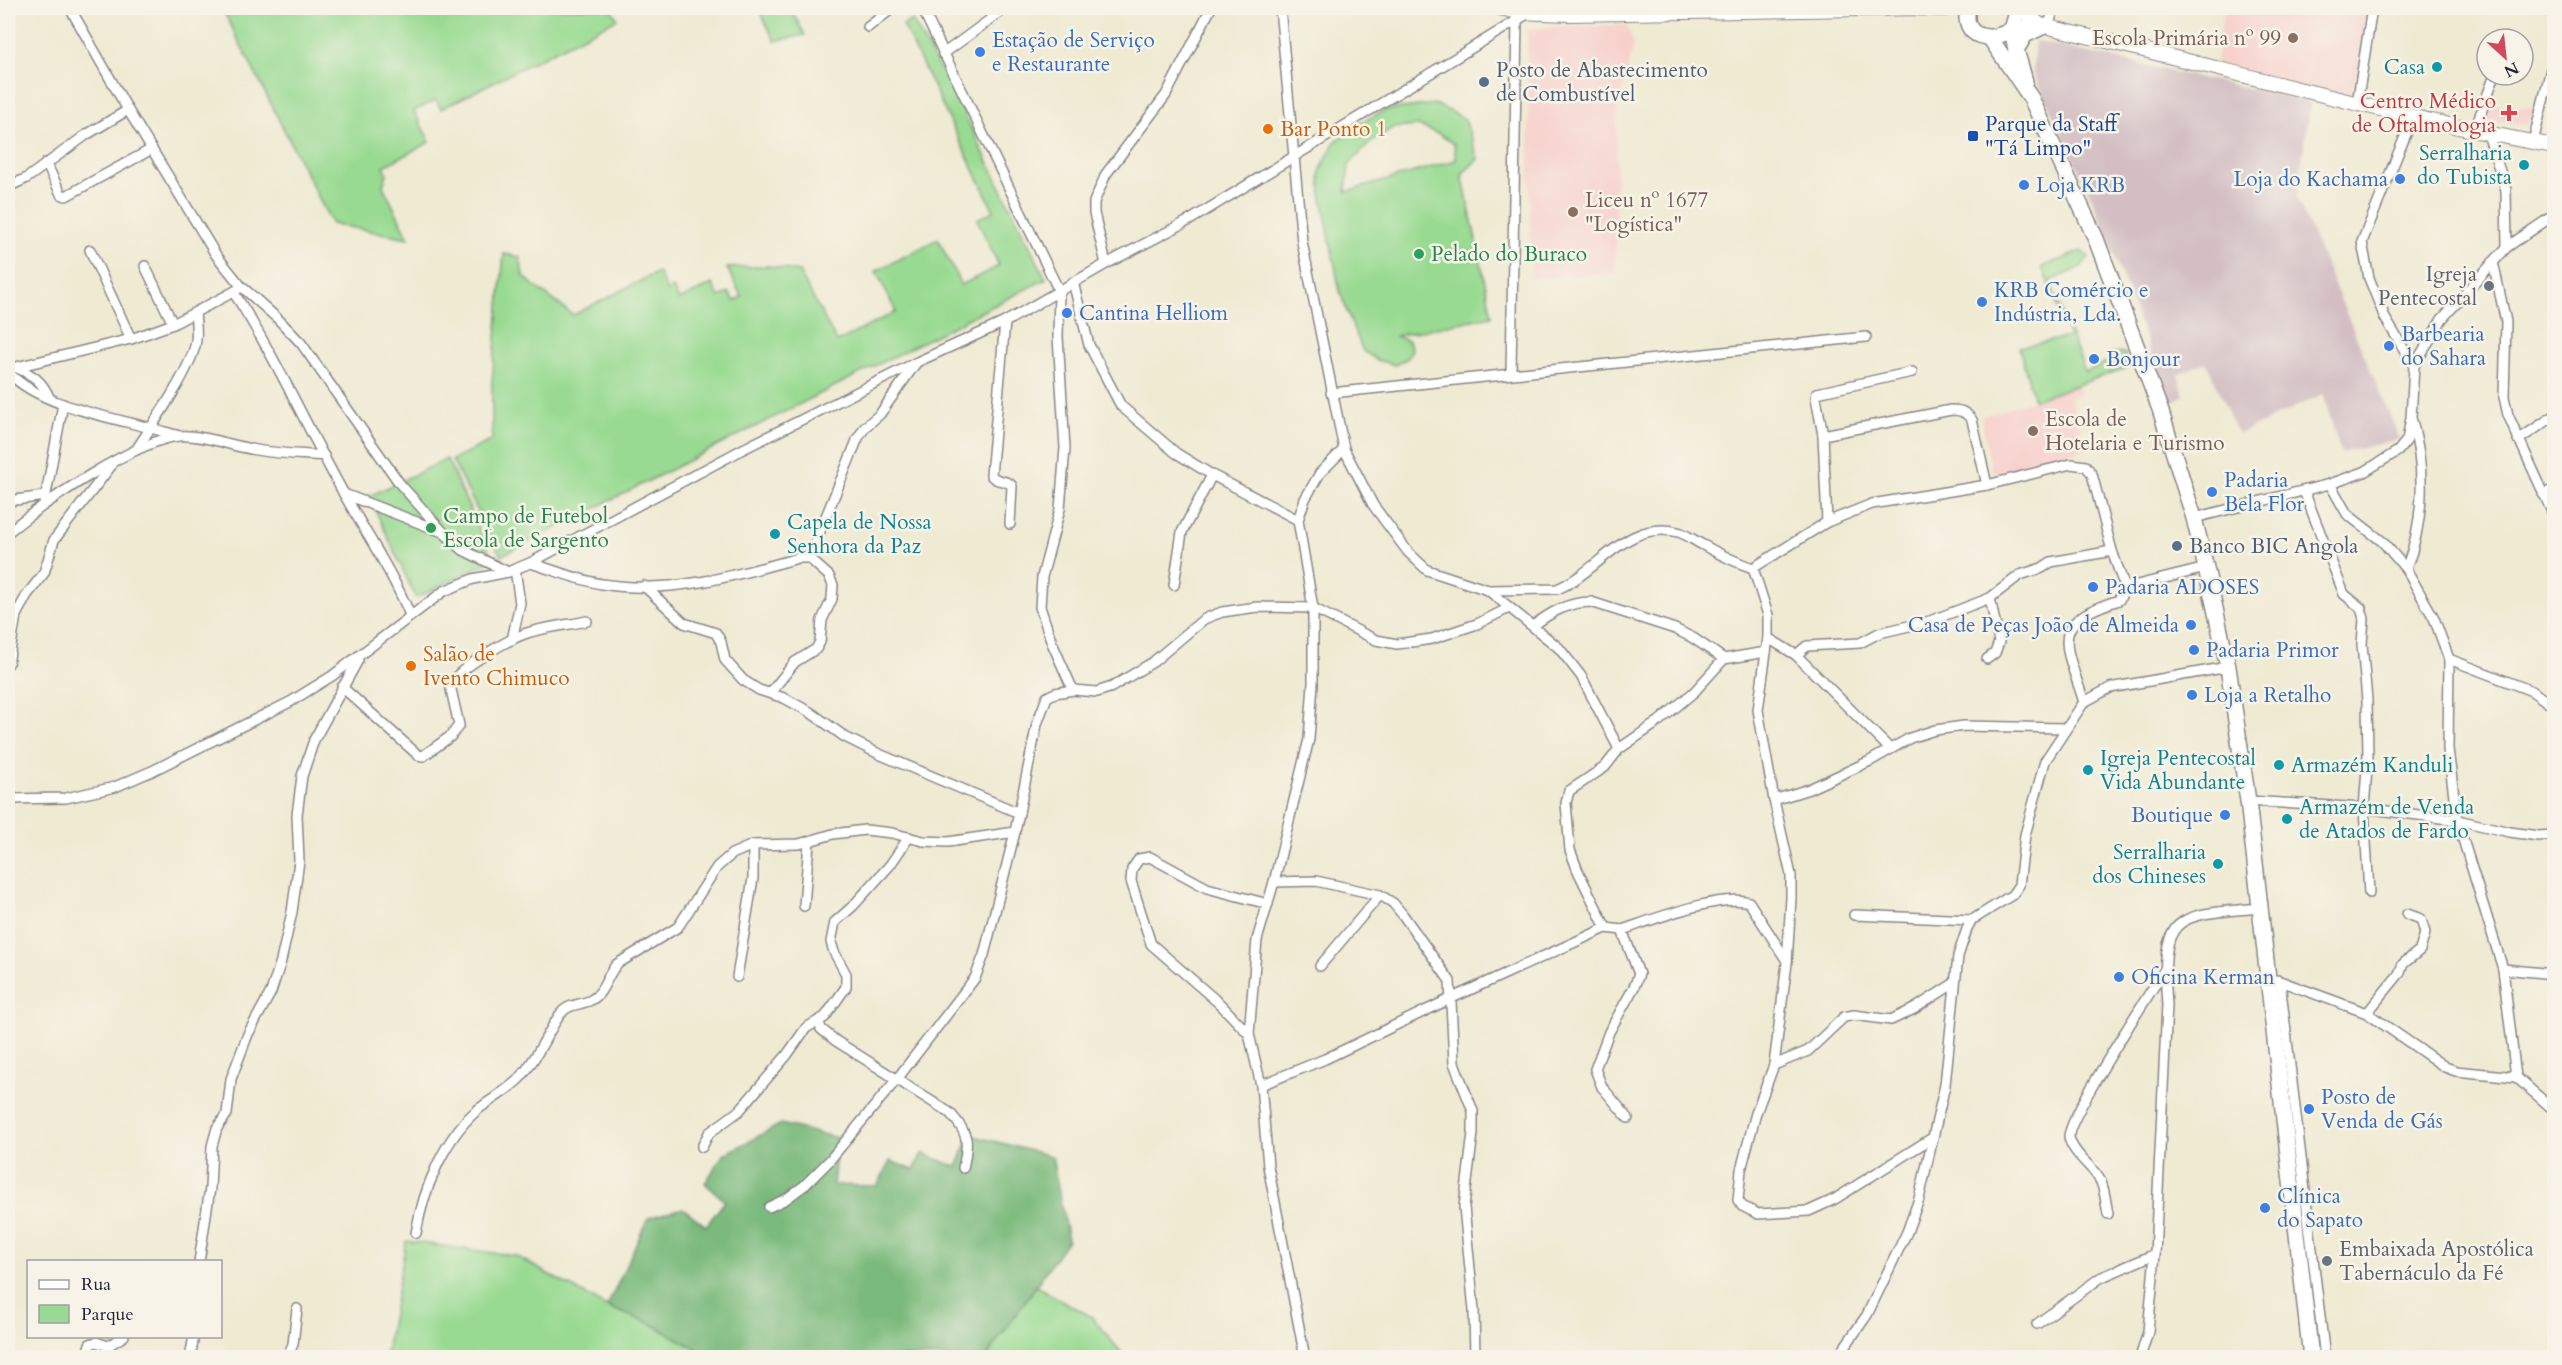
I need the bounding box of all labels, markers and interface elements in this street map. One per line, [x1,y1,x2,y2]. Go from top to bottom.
place label: Escola Primária nº 99 [2092,24,2281,53]
place label: Estação de Serviço e Restaurante [992,26,1155,79]
north arrow [2475,27,2535,87]
marker: Escola Primária nº 99 [2286,31,2300,45]
marker: Estação de Serviço e Restaurante [973,45,987,59]
place label: Casa [2384,53,2425,82]
place label: Posto de Abastecimento de Combustível [1496,56,1708,109]
text: N [2500,57,2523,82]
marker: Casa [2430,60,2444,74]
marker: Posto de Abastecimento de Combustível [1477,75,1491,89]
place label: Centro Médico de Oftalmologia [2351,87,2496,140]
marker: Centro Médico de Oftalmologia [2500,104,2518,122]
place label: Parque da Staff "Tá Limpo" [1985,110,2120,163]
place label: Bar Ponto 1 [1280,115,1387,144]
marker: Bar Ponto 1 [1261,122,1275,136]
marker: Parque da Staff "Tá Limpo" [1966,129,1980,143]
place label: Serralharia do Tubista [2417,139,2512,192]
marker: Serralharia do Tubista [2517,158,2531,172]
place label: Loja do Kachama [2233,165,2388,194]
place label: Loja KRB [2036,171,2125,200]
marker: Loja do Kachama [2393,172,2407,186]
marker: Loja KRB [2017,178,2031,192]
place label: Liceu nº 1677 "Logística" [1585,186,1709,239]
marker: Liceu nº 1677 "Logística" [1566,205,1580,219]
place label: Pelado do Buraco [1431,240,1587,269]
marker: Pelado do Buraco [1412,247,1426,261]
place label: Igreja Pentecostal [2378,260,2477,313]
place label: KRB Comércio e Indústria, Lda. [1994,276,2148,329]
marker: Igreja Pentecostal [2482,279,2496,293]
marker: KRB Comércio e Indústria, Lda. [1975,295,1989,309]
place label: Cantina Helliom [1079,299,1228,328]
marker: Cantina Helliom [1060,306,1074,320]
place label: Barbearia do Sahara [2401,320,2486,373]
marker: Barbearia do Sahara [2382,339,2396,353]
place label: Bonjour [2106,345,2180,374]
marker: Bonjour [2087,352,2101,366]
place label: Escola de Hotelaria e Turismo [2045,405,2225,458]
marker: Escola de Hotelaria e Turismo [2026,424,2040,438]
place label: Padaria Bela Flor [2224,466,2305,519]
marker: Padaria Bela Flor [2205,485,2219,499]
place label: Campo de Futebol Escola de Sargento [443,502,609,555]
place label: Capela de Nossa Senhora da Paz [787,508,932,561]
marker: Campo de Futebol Escola de Sargento [424,521,438,535]
marker: Capela de Nossa Senhora da Paz [768,527,782,541]
place label: Banco BIC Angola [2189,532,2358,561]
marker: Banco BIC Angola [2170,539,2184,553]
place label: Padaria ADOSES [2105,573,2259,602]
marker: Padaria ADOSES [2086,580,2100,594]
place label: Casa de Peças João de Almeida [1908,611,2179,640]
marker: Casa de Peças João de Almeida [2184,618,2198,632]
place label: Padaria Primor [2206,636,2339,665]
place label: Salão de Ivento Chimuco [423,640,570,693]
marker: Padaria Primor [2187,643,2201,657]
marker: Salão de Ivento Chimuco [404,659,418,673]
place label: Loja a Retalho [2204,681,2331,710]
marker: Loja a Retalho [2185,688,2199,702]
place label: Igreja Pentecostal Vida Abundante [2100,744,2256,797]
place label: Armazém Kanduli [2291,751,2453,780]
marker: Armazém Kanduli [2272,758,2286,772]
marker: Igreja Pentecostal Vida Abundante [2081,763,2095,777]
place label: Armazém de Venda de Atados de Fardo [2299,793,2474,846]
place label: Boutique [2131,801,2213,830]
marker: Boutique [2218,808,2232,822]
marker: Armazém de Venda de Atados de Fardo [2280,812,2294,826]
place label: Serralharia dos Chineses [2092,838,2206,891]
marker: Serralharia dos Chineses [2211,857,2225,871]
place label: Oficina Kerman [2131,963,2275,992]
marker: Oficina Kerman [2112,970,2126,984]
place label: Posto de Venda de Gás [2321,1083,2443,1136]
marker: Posto de Venda de Gás [2302,1102,2316,1116]
place label: Clínica do Sapato [2277,1182,2363,1235]
marker: Clínica do Sapato [2258,1201,2272,1215]
place label: Embaixada Apostólica Tabernáculo da Fé [2339,1235,2534,1288]
marker: Embaixada Apostólica Tabernáculo da Fé [2320,1254,2334,1268]
legend [27,1260,222,1338]
text: Rua [81,1272,111,1297]
text: Parque [81,1302,134,1327]

